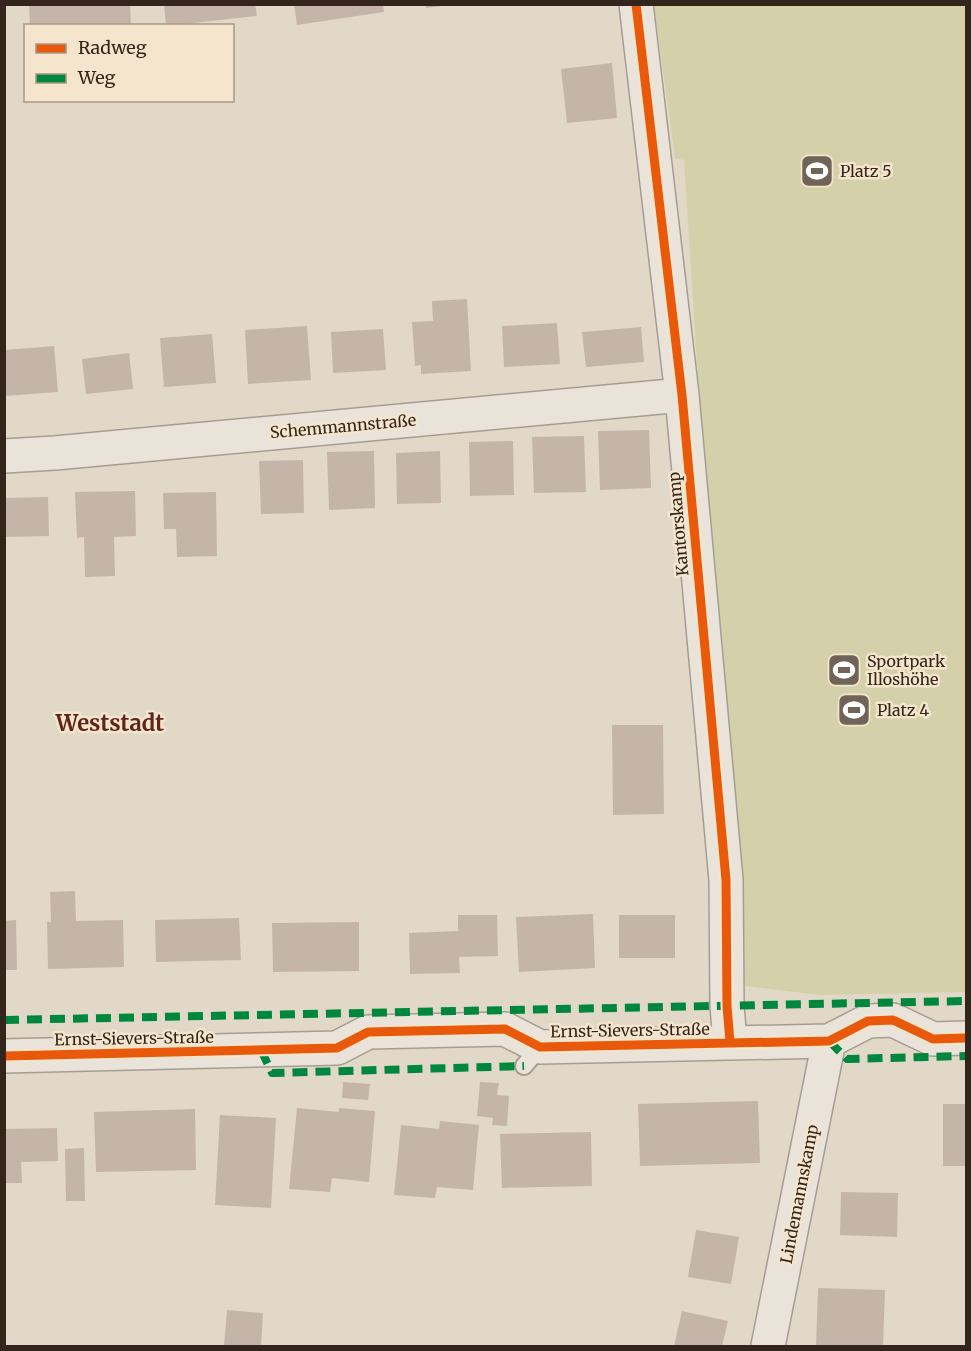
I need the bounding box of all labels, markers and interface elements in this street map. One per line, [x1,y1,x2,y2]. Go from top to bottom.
legend [24,24,234,102]
text: Radweg [78,36,147,59]
text: Weg [77,66,116,89]
sports icon: Platz 5 [799,153,835,189]
place label: Platz 5 [840,161,892,181]
street label: Schemmannstraße [269,410,417,442]
street label: Kantorskamp [663,471,693,577]
place label: Sportpark Illoshöhe [867,651,946,689]
sports icon: Sportpark Illoshöhe [826,652,862,688]
sports icon: Platz 4 [836,692,872,728]
place label: Platz 4 [877,700,929,720]
district label: Weststadt [55,709,164,737]
street label: Ernst-Sievers-Straße [550,1019,710,1041]
street label: Ernst-Sievers-Straße [54,1027,214,1049]
street label: Lindemannskamp [776,1123,822,1265]

